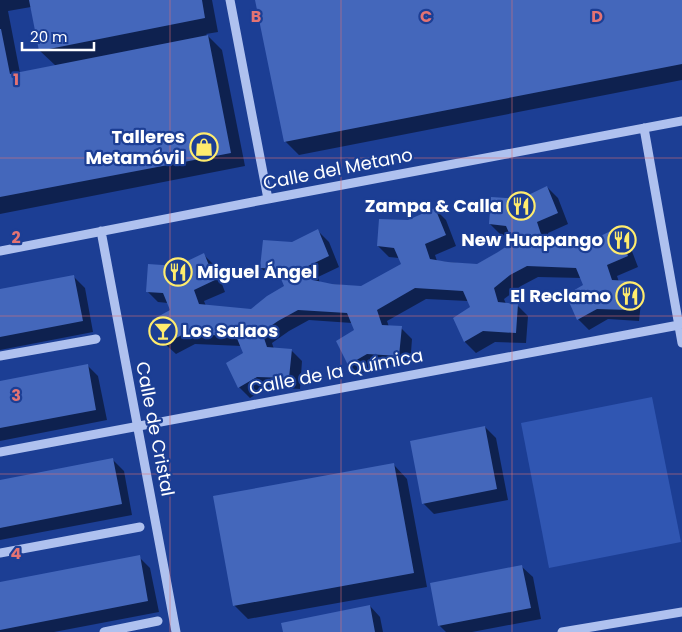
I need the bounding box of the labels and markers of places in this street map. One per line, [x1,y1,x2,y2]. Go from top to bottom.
place label: Talleres Metamóvil [85,124,185,170]
shop icon: Talleres Metamóvil [189,132,219,162]
restaurant icon: Zampa & Calla [506,191,536,221]
place label: Zampa & Calla [365,193,502,218]
restaurant icon: New Huapango [607,225,637,255]
place label: New Huapango [461,227,603,252]
restaurant icon: Miguel Ángel [163,257,193,287]
place label: Miguel Ángel [197,259,317,284]
restaurant icon: El Reclamo [615,281,645,311]
place label: El Reclamo [510,283,611,308]
bar icon: Los Salaos [148,316,178,346]
place label: Los Salaos [182,318,278,343]

